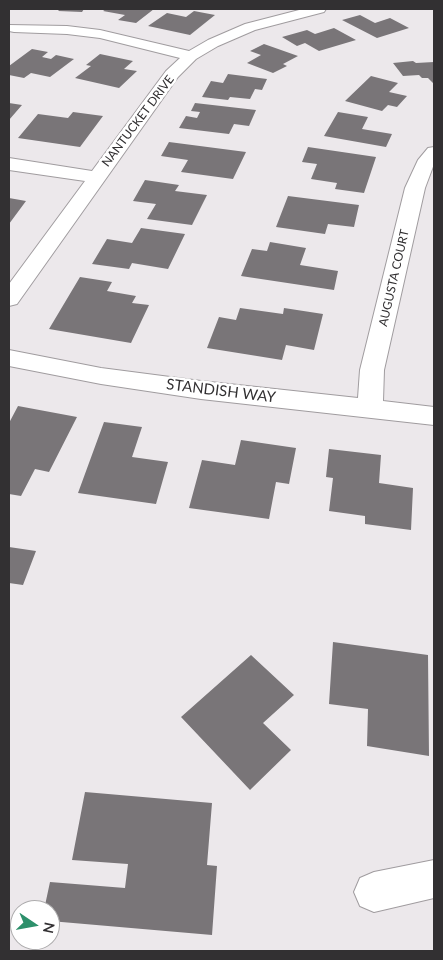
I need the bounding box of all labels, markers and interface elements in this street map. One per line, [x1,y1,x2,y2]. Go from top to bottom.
street label: NANTUCKET DRIVE [99,73,177,169]
street label: AUGUSTA COURT [376,228,412,328]
street label: STANDISH WAY [165,375,277,407]
north arrow [10,900,60,950]
text: N [40,921,59,935]

